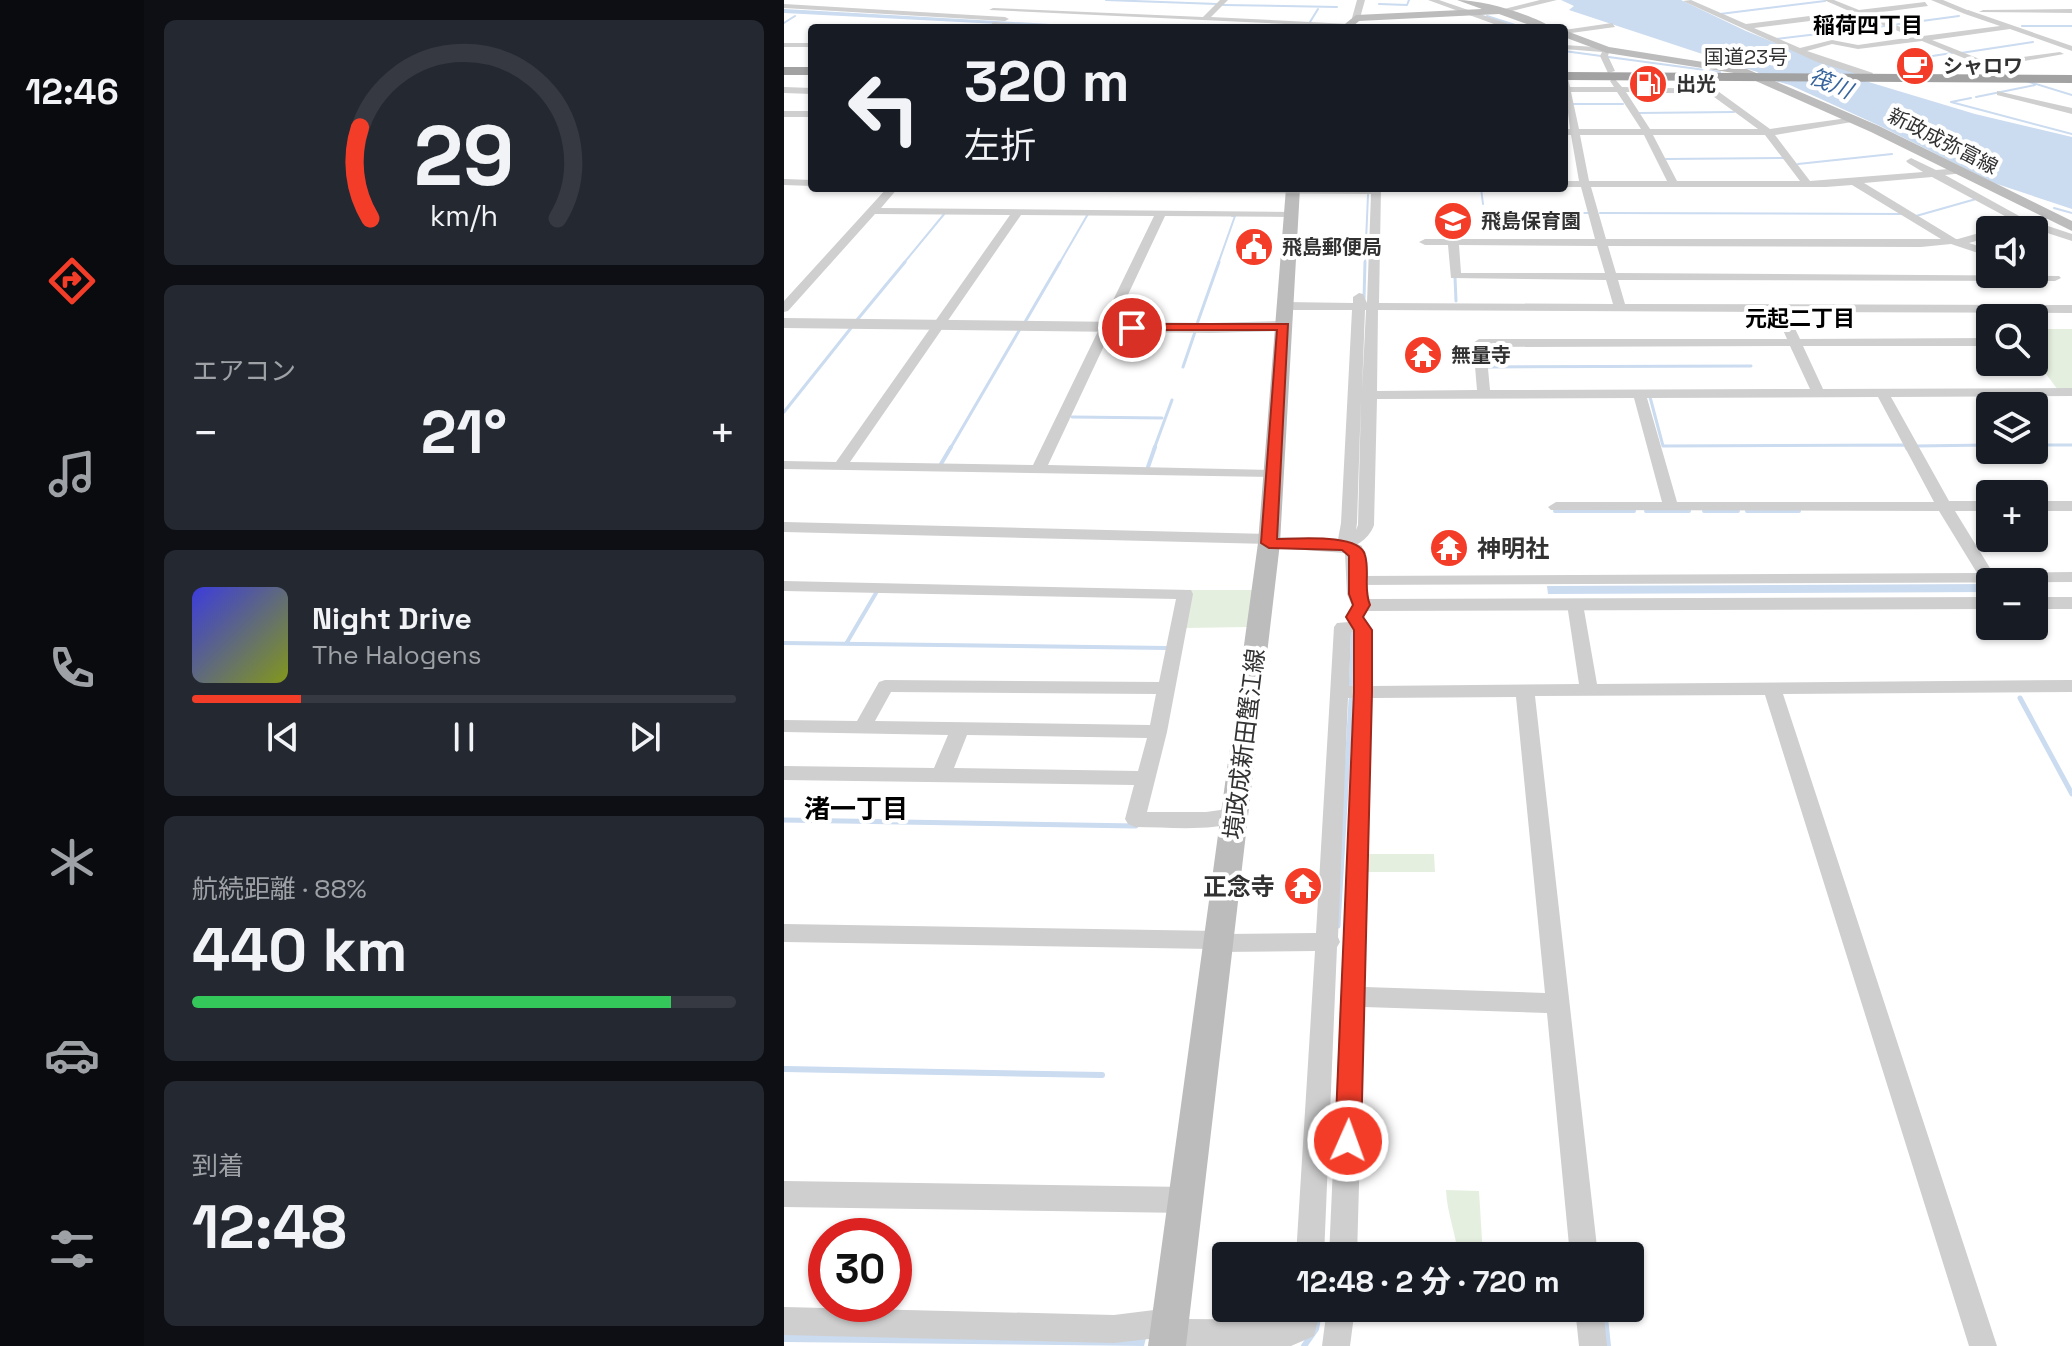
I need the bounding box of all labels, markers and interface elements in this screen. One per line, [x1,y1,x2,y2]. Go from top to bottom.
district label: 稲荷四丁目 [1813,11,1923,39]
street label: 国道23号 [1704,44,1788,70]
cafe icon: シャロワ [1894,45,1936,87]
text: 320 m [964,46,1130,117]
place label: シャロワ [1943,53,2023,79]
icon: left [832,56,936,160]
water label: 筏川 [1805,62,1859,105]
fuel station icon: 出光 [1627,63,1669,105]
text: 12:46 [25,69,119,115]
place label: 出光 [1676,71,1716,97]
text: 29 [414,102,514,208]
street label: 新政成弥富線 [1884,102,2002,180]
text: 左折 [964,123,1036,169]
text: km/h [430,198,498,234]
school or university icon: 飛島保育園 [1432,200,1474,242]
place label: 飛島保育園 [1481,208,1581,234]
map controls [1976,216,2048,640]
button: sound [1976,216,2048,288]
public building icon: 飛島郵便局 [1233,226,1275,268]
place label: 飛島郵便局 [1282,234,1382,260]
icon: directions [44,253,100,309]
pin [1098,294,1166,362]
district label: 元起二丁目 [1745,304,1855,332]
button: search [1976,304,2048,376]
icon: arrive [1110,306,1154,350]
temple icon: 無量寺 [1402,334,1444,376]
place label: 無量寺 [1451,342,1511,368]
text: エアコン [192,354,296,388]
button: layers [1976,392,2048,464]
text: 21° [421,394,507,471]
text: − [192,405,219,461]
text: + [709,405,736,461]
icon: music [44,446,100,502]
button: + [1976,480,2048,552]
temple icon: 神明社 [1428,527,1470,569]
place label: 神明社 [1477,533,1549,564]
button: − [1976,568,2048,640]
text: Night Drive [312,599,472,638]
text: The Halogens [312,638,481,672]
icon: phone [44,640,100,696]
street label: 境政成新田蟹江線 [1217,647,1271,841]
icon: previous [261,715,305,759]
icon: pause [442,715,486,759]
icon: next [623,715,667,759]
district label: 渚一丁目 [804,792,908,826]
icon: climate [44,834,100,890]
temple icon: 正念寺 [1282,865,1324,907]
place label: 正念寺 [1203,871,1275,902]
text: 航続距離 · 88% [192,872,367,906]
text: 440 km [192,912,408,989]
icon: car [44,1027,100,1083]
position arrow [1306,1099,1390,1183]
text: 到着 [192,1149,244,1183]
text: 12:48 [192,1189,347,1266]
speed limit sign: 30 [808,1218,912,1322]
icon: filters [44,1221,100,1277]
text: 12:48 · 2 分 · 720 m [1296,1262,1560,1301]

